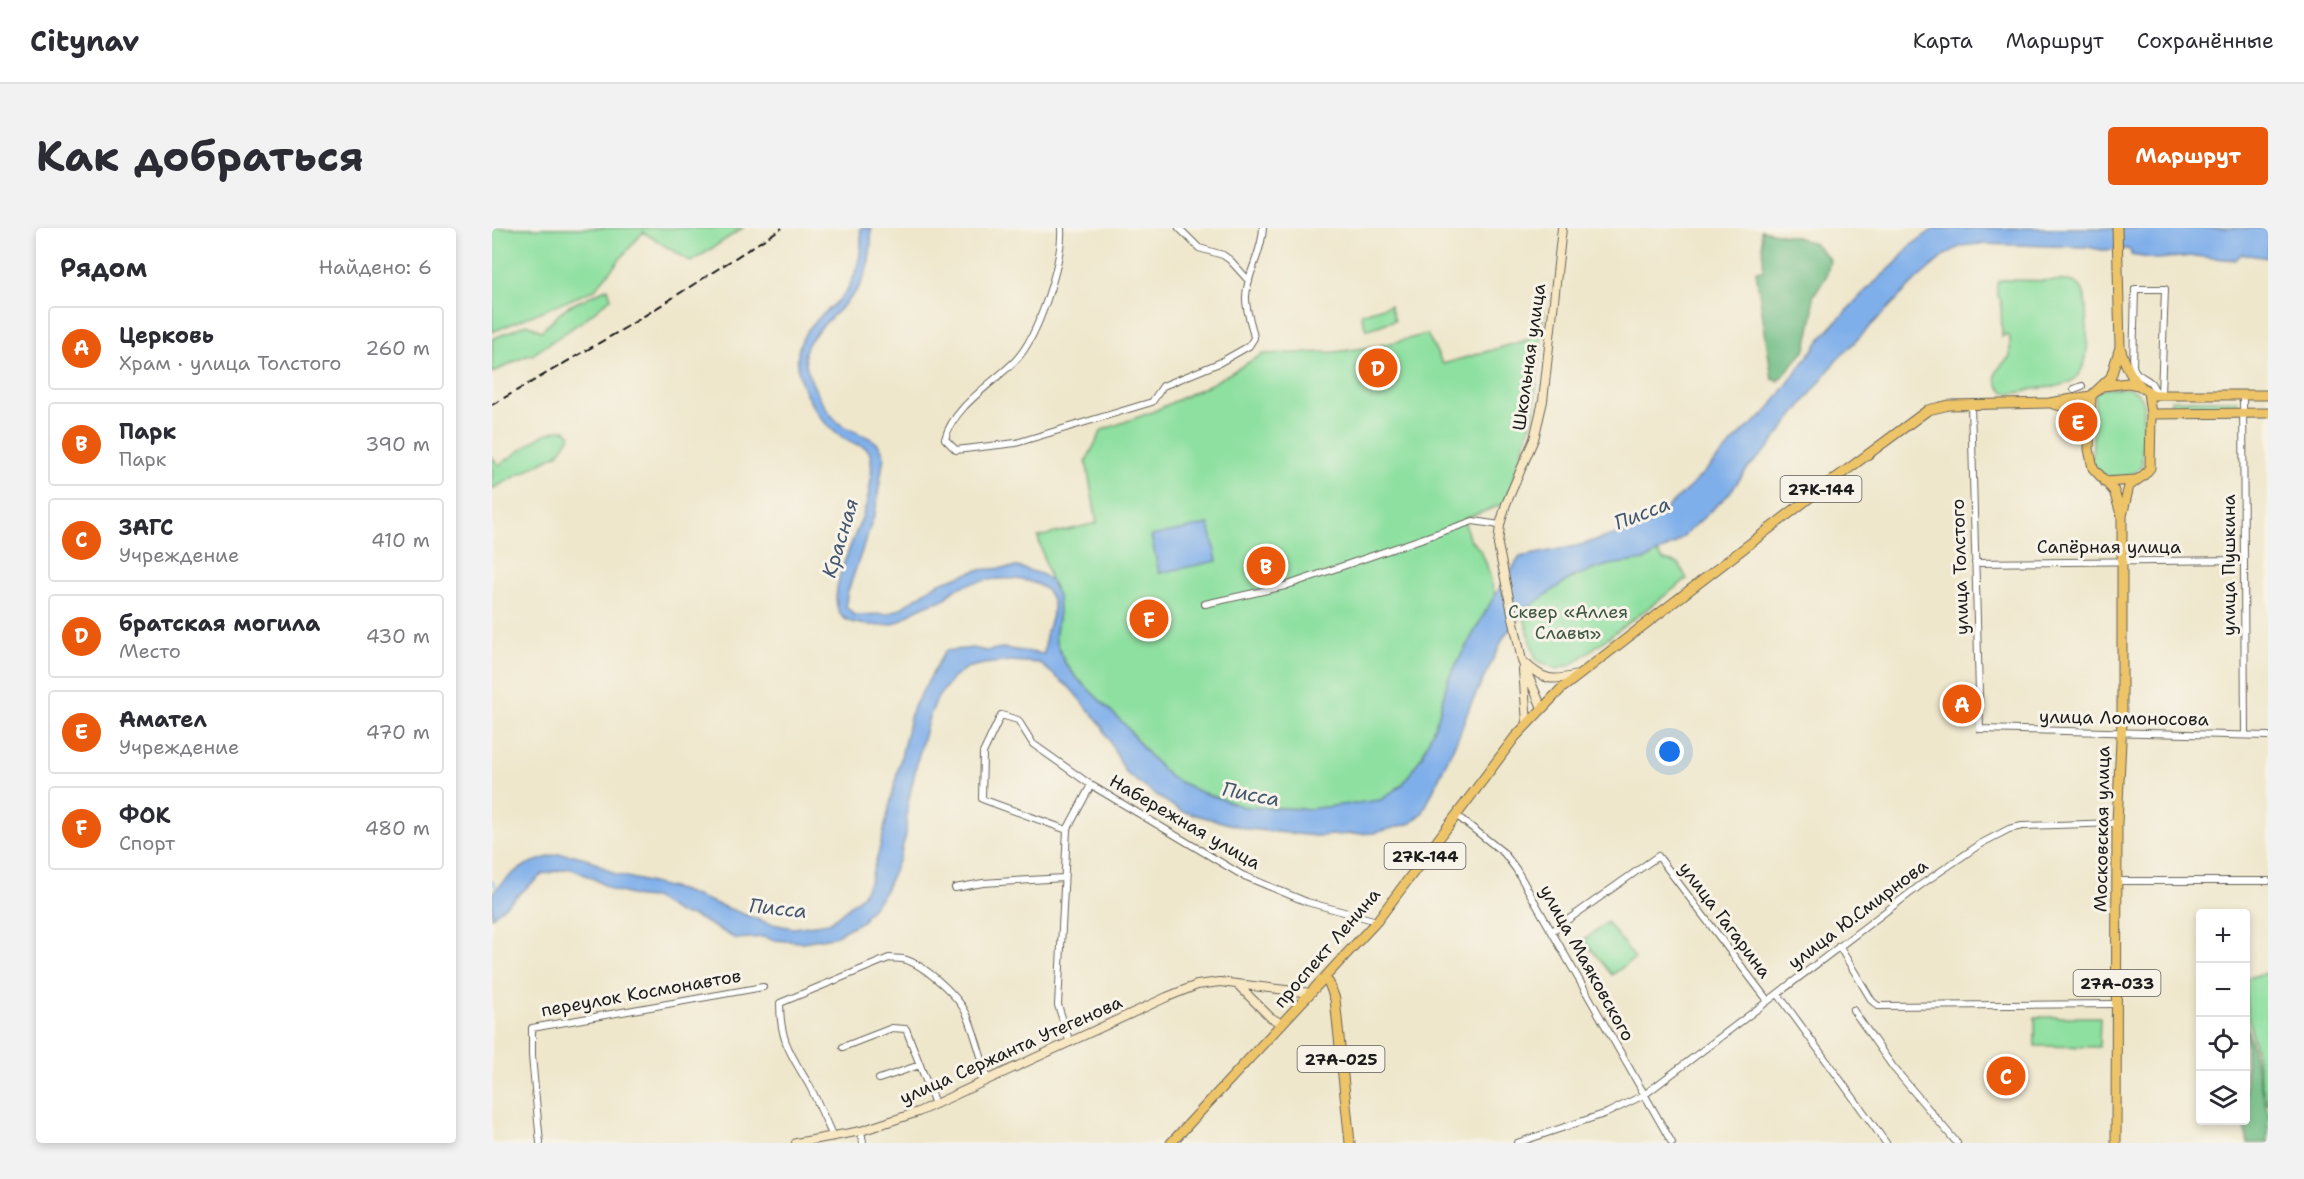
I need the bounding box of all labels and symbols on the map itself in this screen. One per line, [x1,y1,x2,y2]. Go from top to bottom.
street label: Школьная улица [1507,282,1551,432]
pin: D [1358,346,1398,390]
pin: E [2058,400,2098,444]
road number: 27К-144 [1780,476,1862,502]
water label: Писса [1610,490,1674,536]
street label: улица Пушкина [2217,494,2241,636]
water label: Красная [816,495,864,581]
street label: улица Толстого [1946,499,1974,635]
street label: Сапёрная улица [2037,535,2181,559]
pin: B [1246,544,1286,588]
pin: F [1130,596,1168,642]
park label: Сквер «Аллея Славы» [1508,600,1628,645]
pin: A [1942,682,1982,726]
street label: улица Ломоносова [2039,705,2209,731]
your location [1655,737,1684,766]
street label: Московская улица [2089,746,2115,912]
street label: Набережная улица [1105,769,1265,875]
water label: Писса [1220,776,1282,812]
road number: 27К-144 [1384,843,1466,869]
street label: улица Ю.Смирнова [1783,854,1933,974]
street label: улица Гагарина [1673,857,1777,983]
street label: улица Маяковского [1534,880,1640,1046]
street label: проспект Ленина [1268,883,1386,1013]
water label: Писса [748,892,808,924]
street label: переулок Космонавтов [539,964,743,1022]
road number: 27А-033 [2074,970,2160,996]
street label: улица Сержанта Утегенова [896,990,1126,1110]
road number: 27А-025 [1298,1046,1384,1072]
pin: C [1986,1054,2026,1098]

